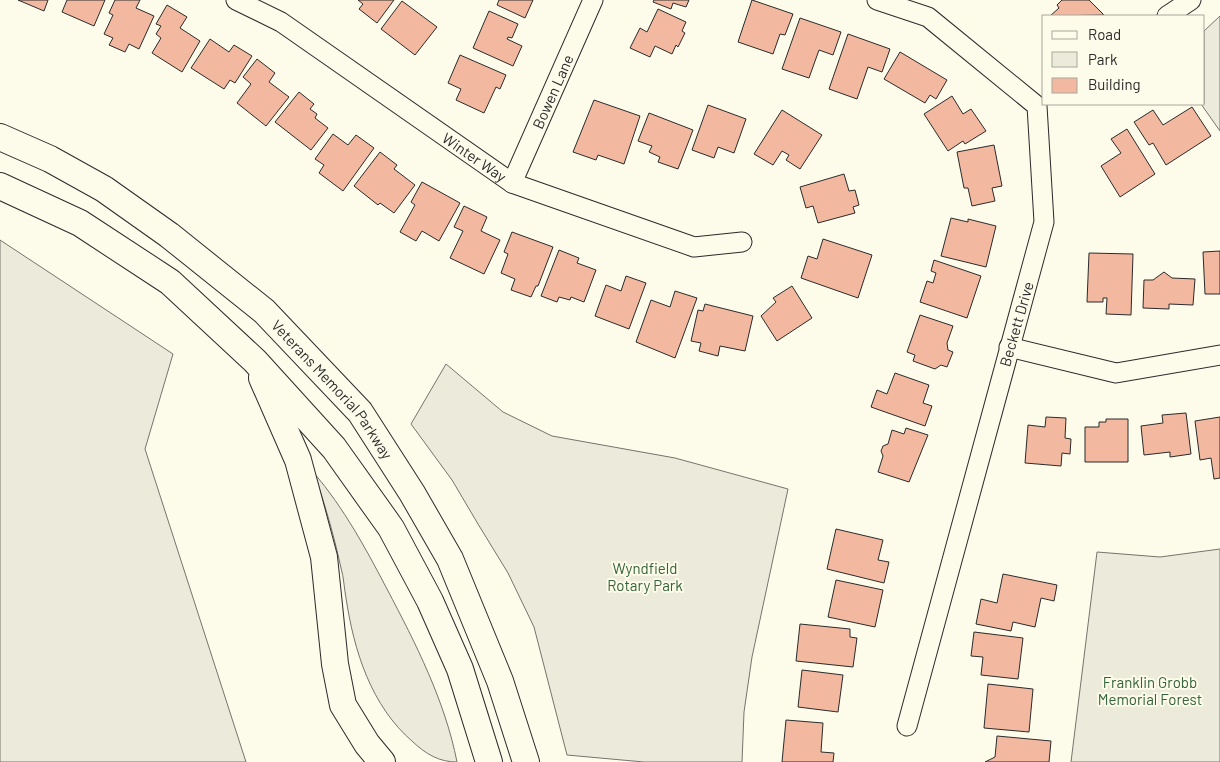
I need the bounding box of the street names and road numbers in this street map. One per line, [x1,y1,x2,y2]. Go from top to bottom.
street label: Bowen Lane [528,52,577,131]
street label: Winter Way [439,128,510,185]
street label: Beckett Drive [995,279,1037,369]
street label: Veterans Memorial Parkway [268,316,397,462]

